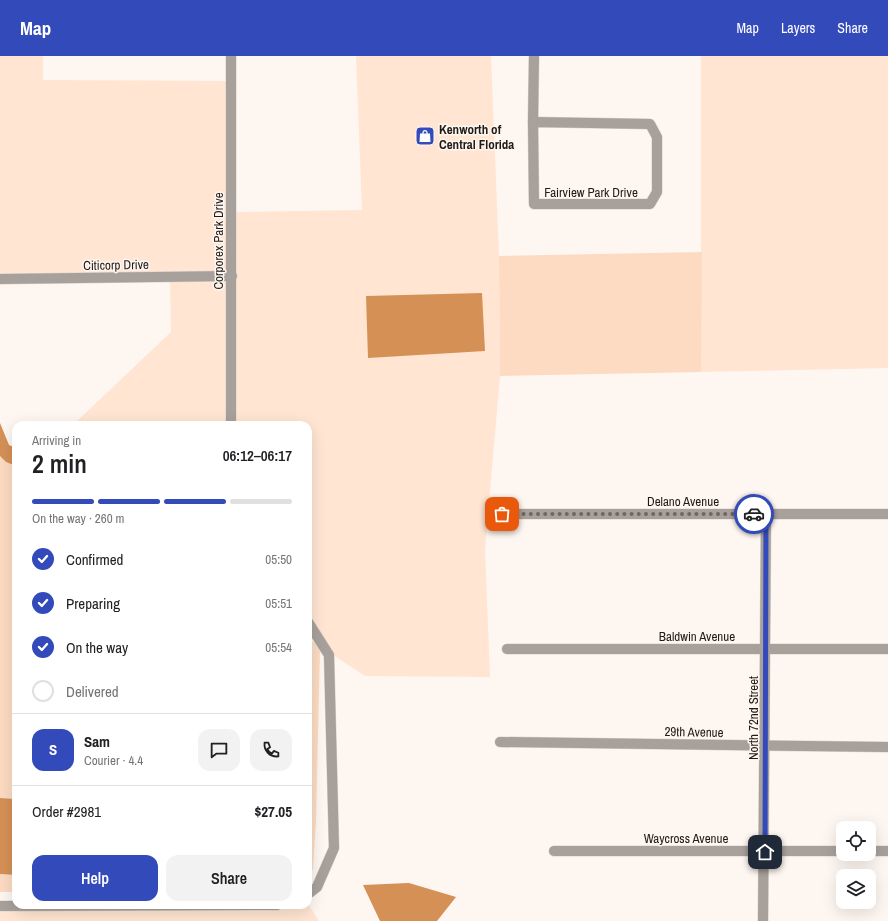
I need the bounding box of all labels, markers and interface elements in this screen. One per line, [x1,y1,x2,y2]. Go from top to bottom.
text: Map [20,15,51,41]
text: Map [737,19,759,37]
text: Layers [781,19,815,37]
text: Share [837,19,868,37]
place label: Kenworth of Central Florida [439,121,514,153]
shop icon: Kenworth of Central Florida [414,125,436,147]
street label: Fairview Park Drive [544,184,638,201]
street label: Corporex Park Drive [210,192,227,290]
street label: Citicorp Drive [83,256,149,274]
text: Arriving in [32,432,81,449]
text: 06:12–06:17 [223,445,292,466]
text: 2 min [32,446,87,481]
street label: Delano Avenue [647,493,719,510]
courier [734,494,774,534]
pin [485,497,519,531]
icon: bag [491,503,513,525]
icon: car [743,503,765,525]
text: On the way · 260 m [32,510,124,527]
icon: check [32,548,54,570]
text: Confirmed [66,549,123,570]
text: 05:50 [265,551,292,568]
icon: check [32,592,54,614]
text: Preparing [66,593,120,614]
text: 05:51 [265,595,292,612]
street label: Baldwin Avenue [659,628,735,645]
icon: check [32,636,54,658]
text: On the way [66,637,128,658]
text: 05:54 [265,639,292,656]
street label: North 72nd Street [745,676,762,760]
text: Delivered [66,681,119,702]
street label: 29th Avenue [664,723,724,741]
button: chat [198,729,240,771]
button: phone [250,729,292,771]
text: Sam [84,731,110,752]
text: S [49,739,57,760]
text: Courier · 4.4 [84,752,143,769]
text: Order #2981 [32,801,101,822]
text: $27.05 [254,801,292,822]
map controls [836,821,876,909]
button: locate [836,821,876,861]
street label: Waycross Avenue [644,830,728,847]
pin [748,835,782,869]
icon: home [754,841,776,863]
button: Help [32,855,158,901]
button: Share [166,855,292,901]
button: layers [836,869,876,909]

